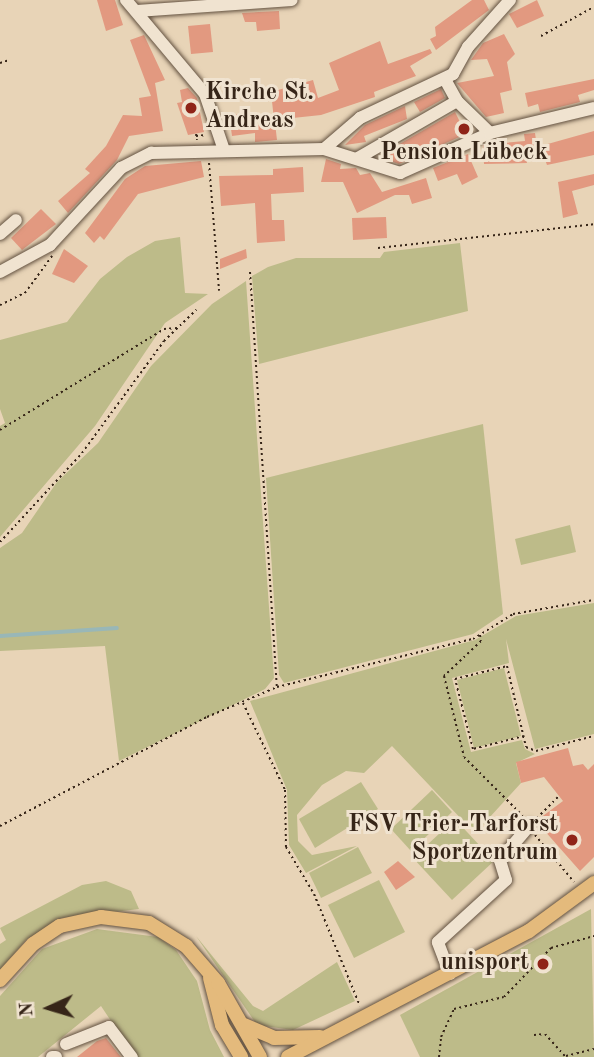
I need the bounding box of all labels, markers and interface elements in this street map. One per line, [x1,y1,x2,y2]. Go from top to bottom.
place label: Kirche St. Andreas [205,80,314,136]
marker: Kirche St. Andreas [183,100,199,116]
marker: Pension Lübeck [456,121,472,137]
place label: Pension Lübeck [380,140,548,168]
place label: FSV Trier-Tarforst Sportzentrum [348,812,558,868]
marker: FSV Trier-Tarforst Sportzentrum [564,832,580,848]
place label: unisport [441,950,529,978]
marker: unisport [535,956,551,972]
north arrow [14,973,84,1043]
text: N [18,1002,38,1017]

